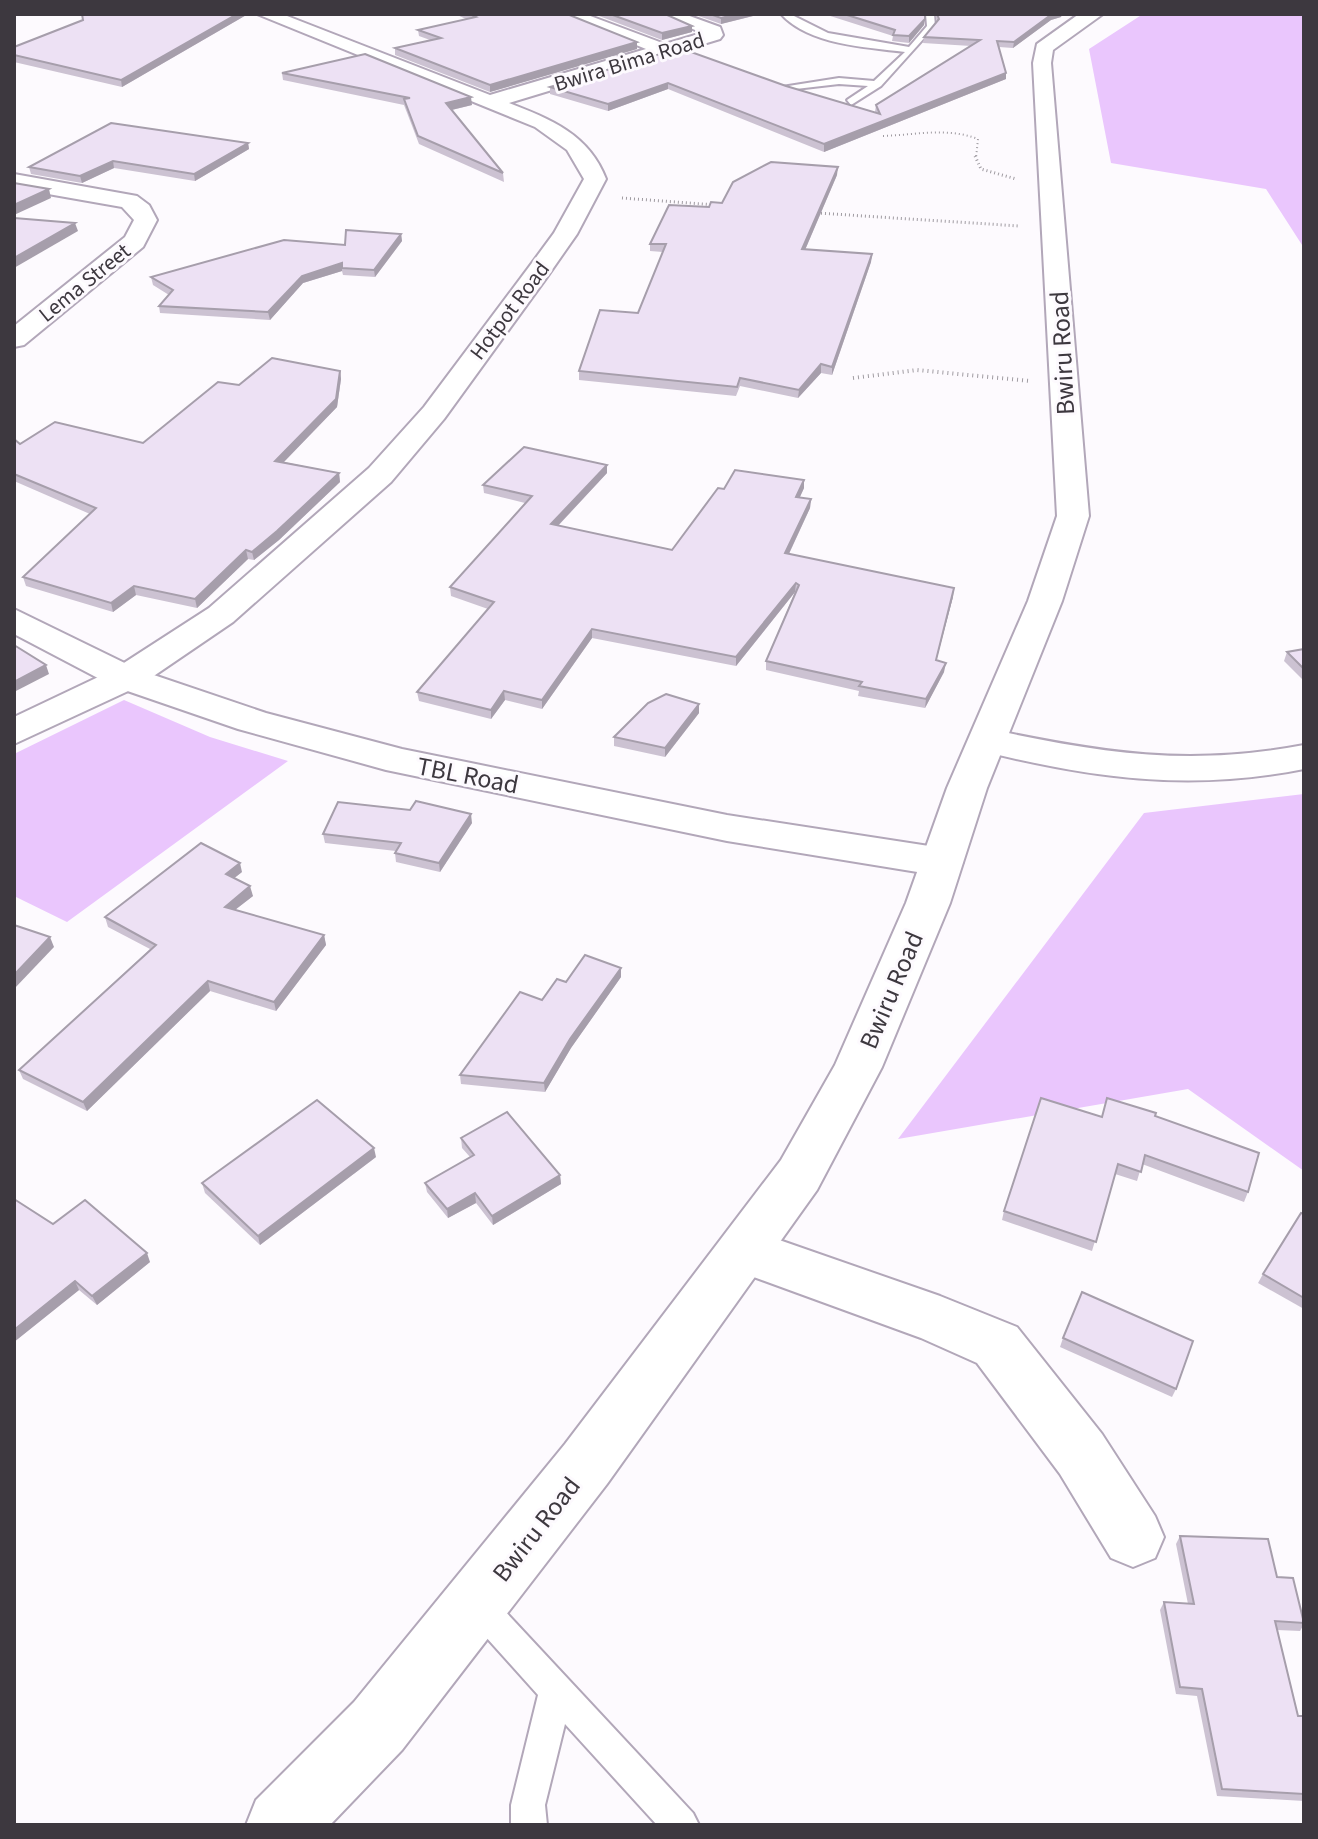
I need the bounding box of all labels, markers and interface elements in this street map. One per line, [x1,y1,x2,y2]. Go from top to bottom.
street label: Bwira Bima Road [550,24,708,100]
street label: Lema Street [32,235,138,330]
street label: Hotpot Road [462,255,558,367]
street label: Bwiru Road [1041,290,1084,416]
street label: TBL Road [414,748,522,803]
street label: Bwiru Road [850,926,933,1055]
street label: Bwiru Road [484,1469,589,1590]

